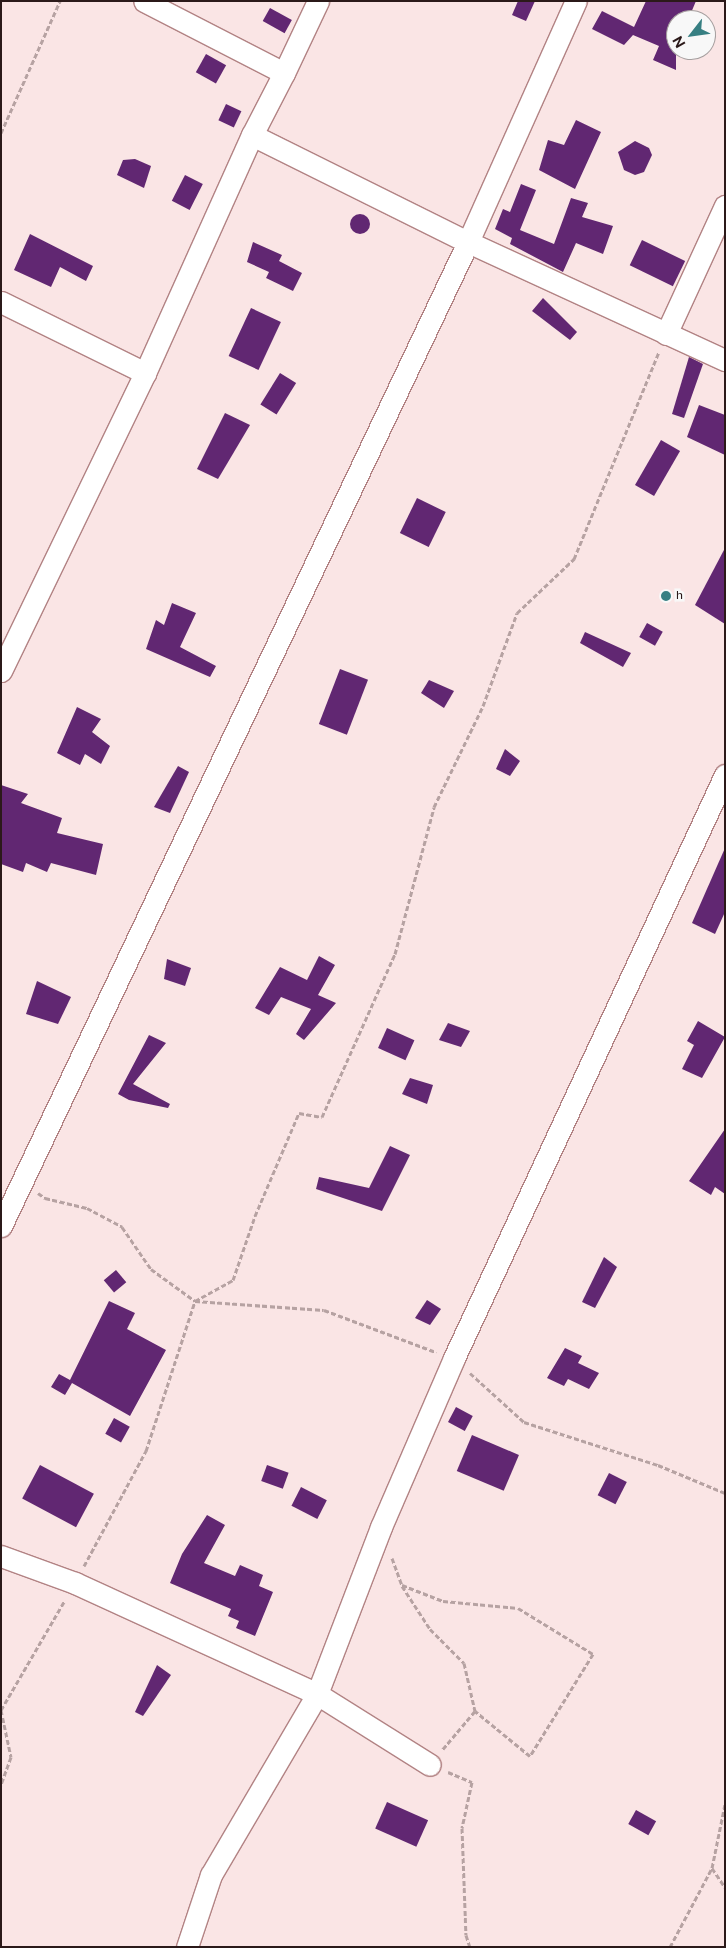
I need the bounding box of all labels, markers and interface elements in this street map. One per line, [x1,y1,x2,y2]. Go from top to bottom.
north arrow [666,10,716,60]
text: N [669,33,689,51]
place label: h [676,589,683,603]
marker: h [660,590,672,602]

